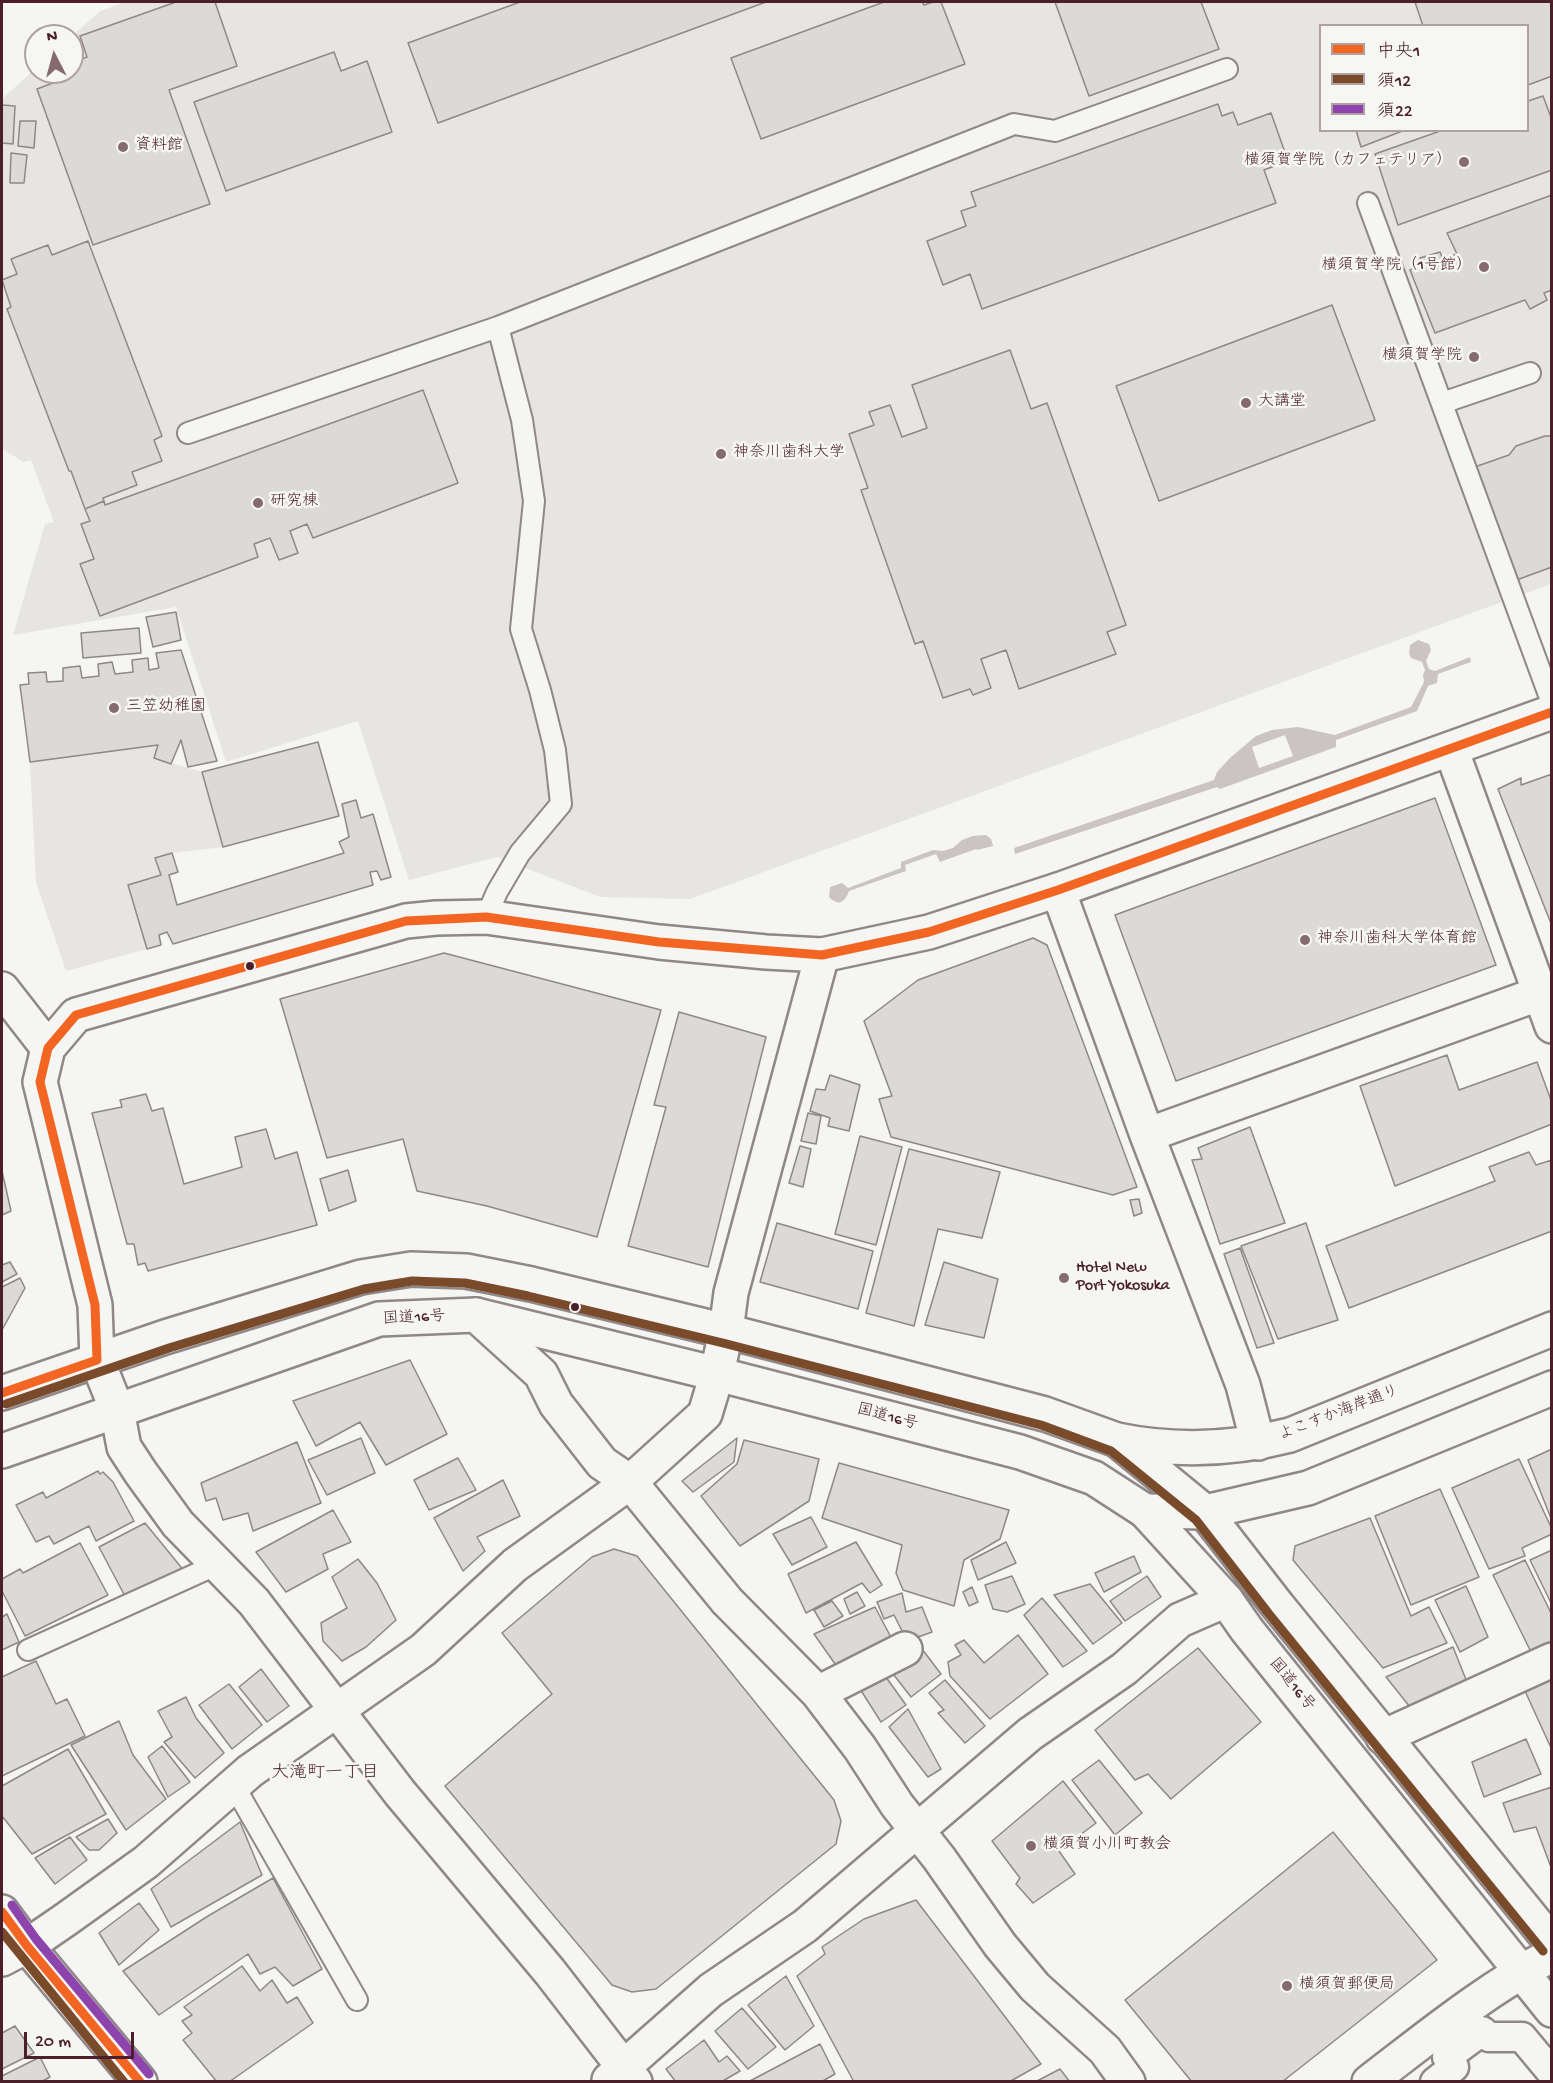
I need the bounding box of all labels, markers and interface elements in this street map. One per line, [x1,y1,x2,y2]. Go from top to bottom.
north arrow [24,24,84,84]
legend [1319,24,1529,132]
text: N [46,28,58,48]
text: 中央1 [1377,42,1420,63]
text: 須12 [1377,72,1411,93]
text: 須22 [1377,102,1413,123]
place label: 資料館 [135,137,183,157]
marker: 資料館 [116,140,130,154]
place label: 横須賀学院（カフェテリア） [1244,152,1452,172]
marker: 横須賀学院（カフェテリア） [1457,155,1471,169]
place label: 横須賀学院（1号館） [1322,257,1472,277]
marker: 横須賀学院（1号館） [1477,260,1491,274]
place label: 横須賀学院 [1382,347,1462,367]
marker: 横須賀学院 [1467,350,1481,364]
place label: 大講堂 [1258,393,1306,413]
marker: 大講堂 [1239,396,1253,410]
place label: 神奈川歯科大学 [733,444,845,464]
marker: 神奈川歯科大学 [714,447,728,461]
place label: 研究棟 [270,493,318,513]
marker: 研究棟 [251,496,265,510]
place label: 三笠幼稚園 [126,698,206,718]
marker: 三笠幼稚園 [107,701,121,715]
place label: 神奈川歯科大学体育館 [1317,930,1477,950]
marker: 神奈川歯科大学体育館 [1298,933,1312,947]
unlabelled marker [244,960,256,972]
place label: Hotel New Port Yokosuka [1076,1259,1170,1297]
marker: Hotel New Port Yokosuka [1057,1271,1071,1285]
unlabelled marker [569,1301,581,1313]
street label: 国道16号 [382,1308,446,1330]
street label: よこすか海岸通り [1276,1382,1402,1446]
street label: 国道16号 [854,1401,920,1435]
street label: 国道16号 [1264,1655,1318,1715]
district label: 大滝町一丁目 [271,1763,379,1785]
place label: 横須賀小川町教会 [1043,1836,1171,1856]
marker: 横須賀小川町教会 [1024,1839,1038,1853]
place label: 横須賀郵便局 [1299,1976,1395,1996]
marker: 横須賀郵便局 [1280,1979,1294,1993]
scale bar [27,2020,136,2058]
text: 20 m [35,2032,71,2053]

